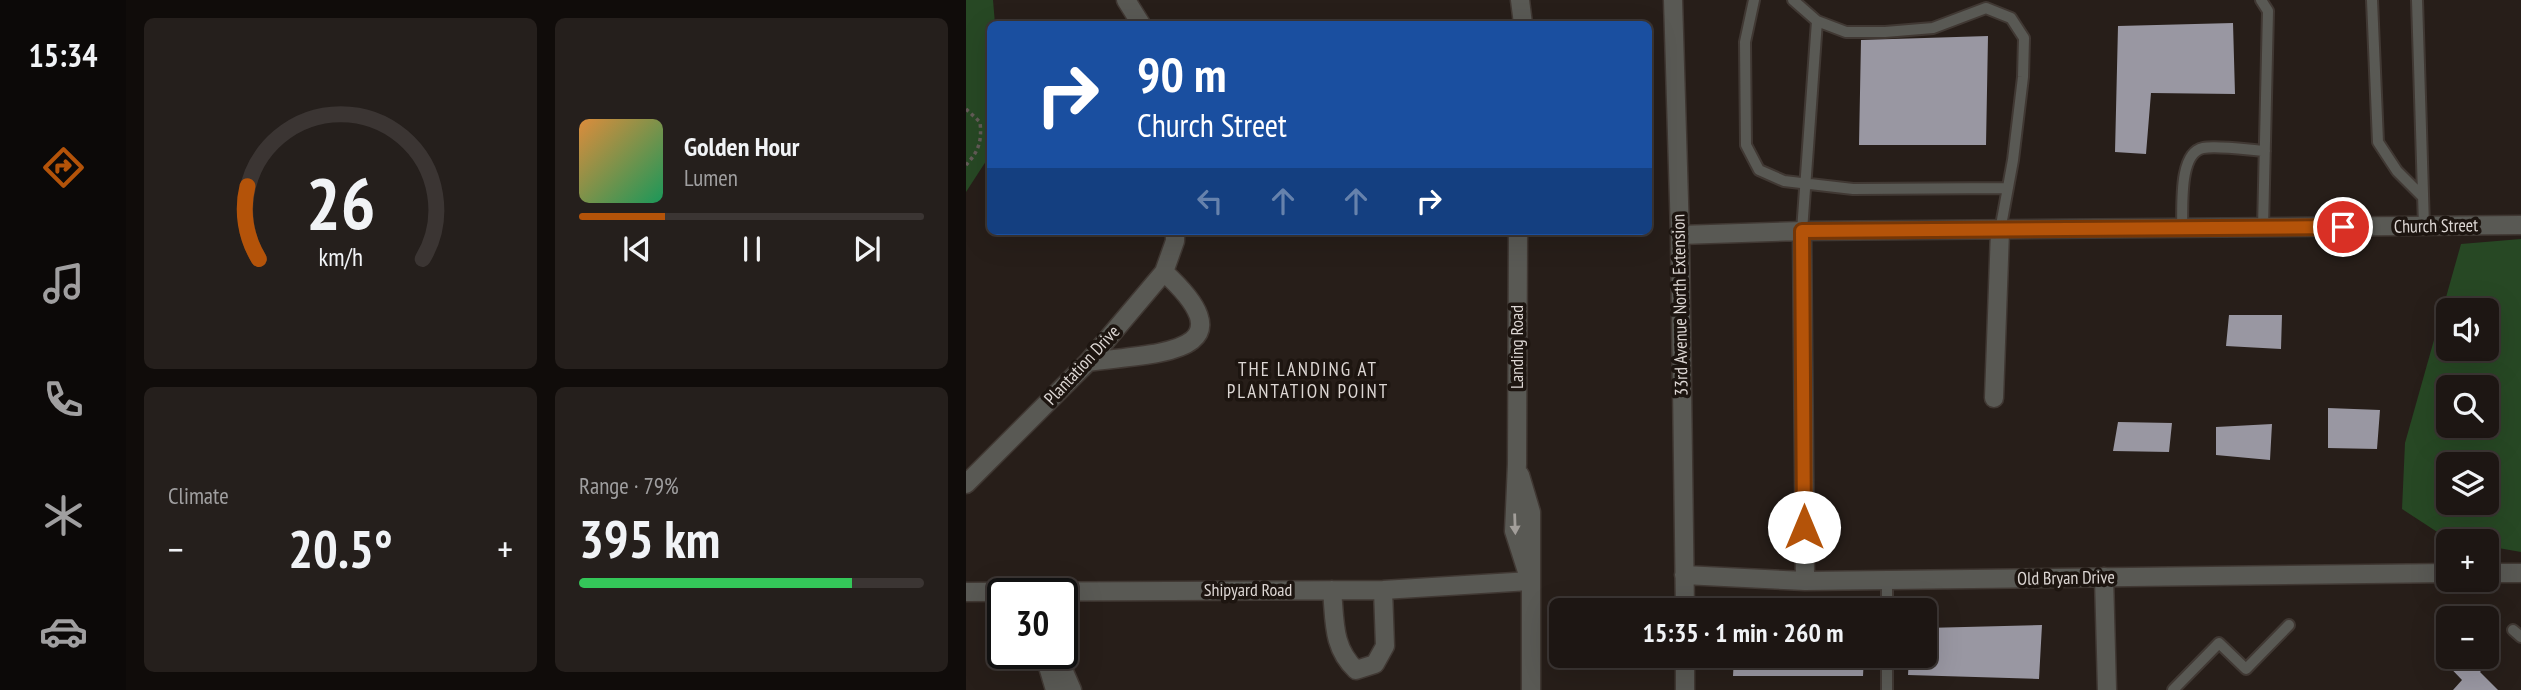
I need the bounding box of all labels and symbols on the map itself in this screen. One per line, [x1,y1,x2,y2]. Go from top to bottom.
pin [2313,197,2373,257]
street label: Church Street [2394,213,2478,238]
street label: 33rd Avenue North Extension [1666,214,1693,396]
street label: Landing Road [1505,305,1528,389]
street label: Plantation Drive [1039,320,1124,409]
district label: THE LANDING AT PLANTATION POINT [1227,357,1389,403]
position arrow [1767,490,1841,564]
one-way arrow [1509,513,1520,535]
street label: Old Bryan Drive [2017,565,2115,590]
speed limit sign: 30 [987,578,1078,669]
street label: Shipyard Road [1204,578,1292,601]

